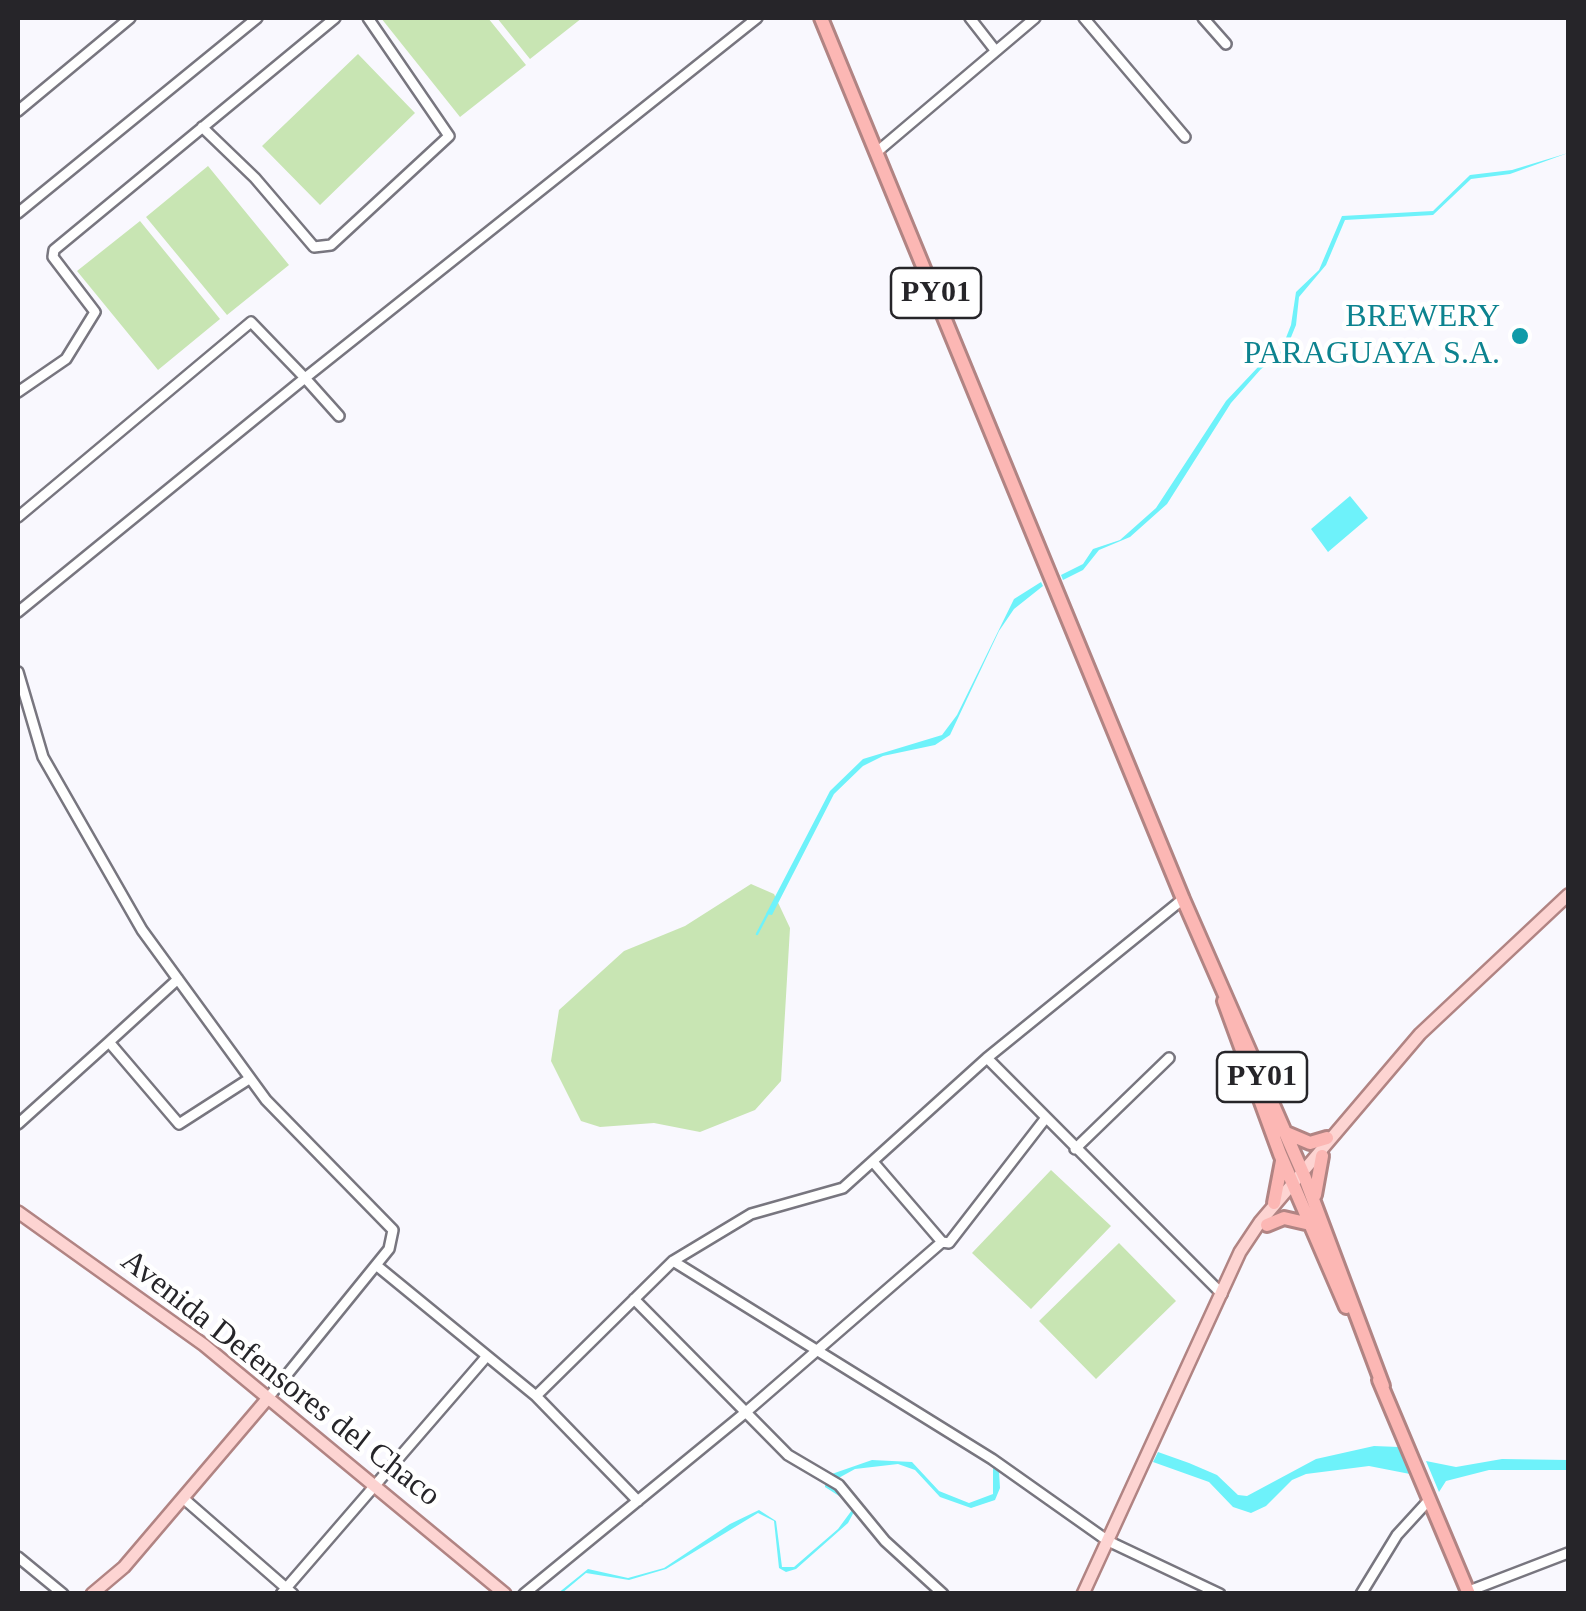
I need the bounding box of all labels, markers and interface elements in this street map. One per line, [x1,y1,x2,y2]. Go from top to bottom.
road number: PY01 [891,268,981,318]
place label: BREWERY PARAGUAYA S.A. [1244,299,1500,374]
marker: BREWERY PARAGUAYA S.A. [1509,325,1531,347]
road number: PY01 [1217,1052,1307,1102]
street label: Avenida Defensores del Chaco [113,1242,447,1516]

